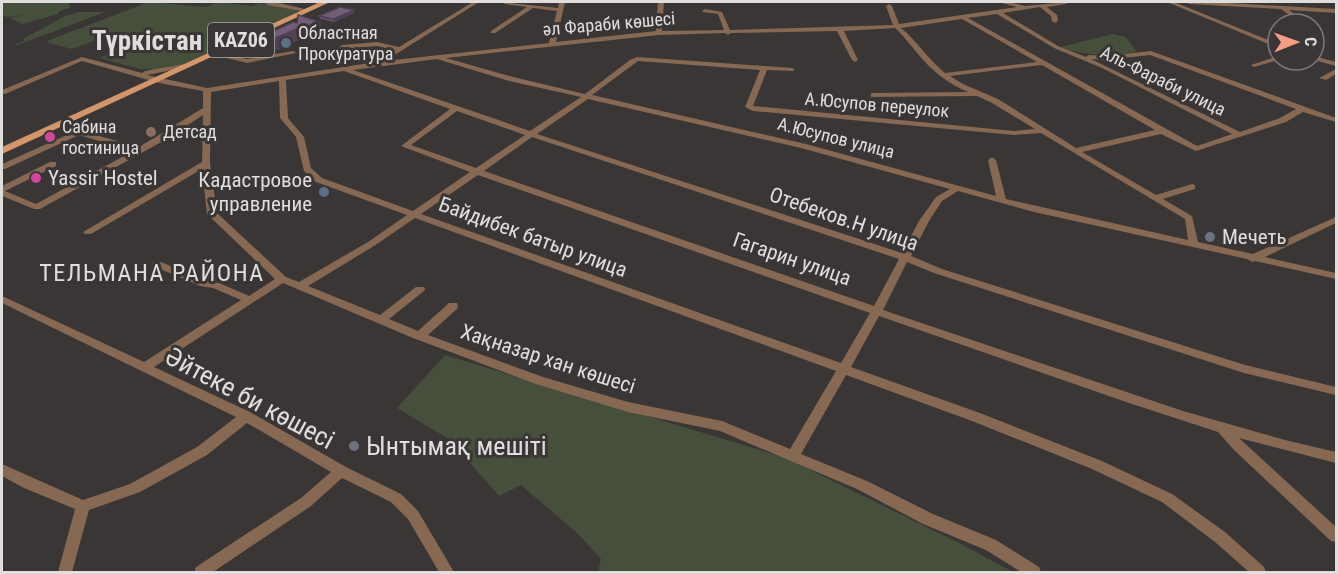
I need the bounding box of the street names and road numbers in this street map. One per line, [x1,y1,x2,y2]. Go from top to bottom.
street label: әл Фараби көшесі [542,7,676,40]
road number: KАZ06 [208,23,274,57]
street label: Аль-Фараби улица [1097,41,1229,120]
street label: А.Юсупов переулок [804,88,950,121]
street label: А.Юсупов улица [776,113,897,162]
street label: Отебеков.Н улица [766,182,922,256]
street label: Байдибек батыр улица [436,192,630,282]
street label: Гагарин улица [730,228,854,290]
street label: Хақназар хан көшесі [458,319,638,399]
street label: Әйтеке би көшесі [161,341,339,455]

